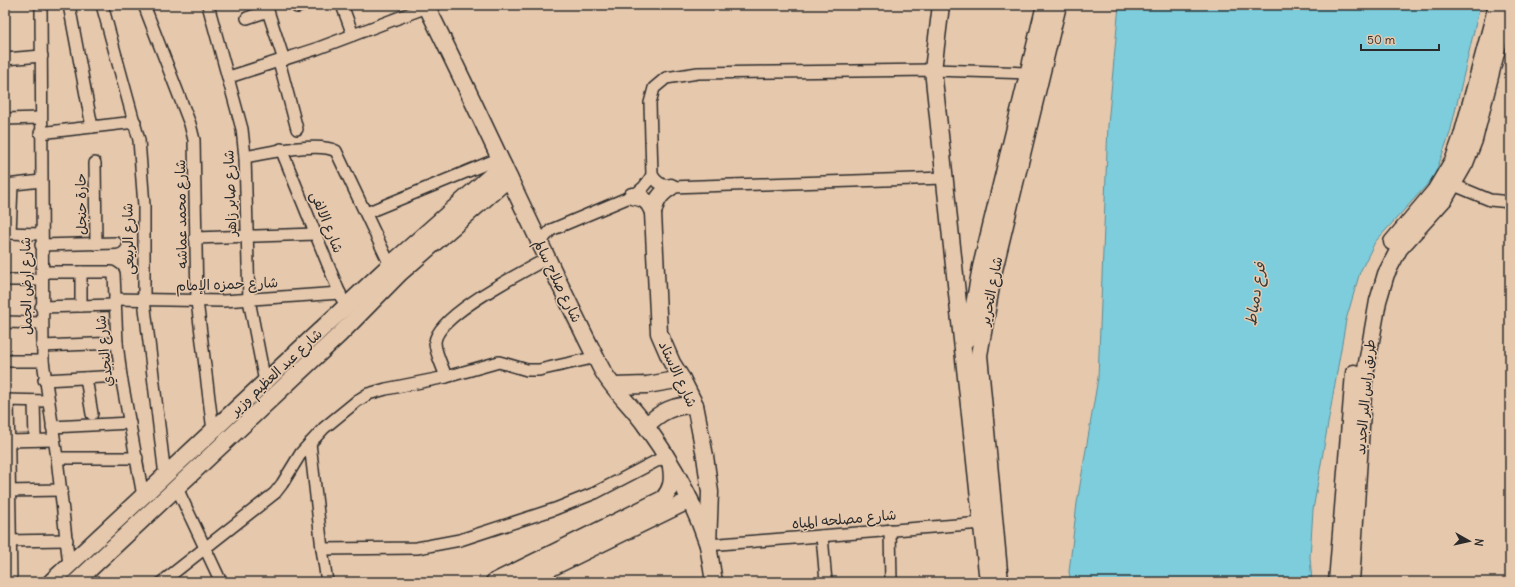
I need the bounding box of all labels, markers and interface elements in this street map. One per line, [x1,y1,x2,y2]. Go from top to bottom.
scale bar [1361,26,1439,52]
text: 50 m [1367,32,1396,47]
street label: شارع صابر زاهر [220,150,242,237]
street label: شارع محمد عماشه [171,159,192,269]
street label: حارة حنجل [71,173,91,235]
street label: شارع الالفى [306,188,348,256]
street label: شارع الربيعى [118,203,139,275]
street label: شارع صلاح سالم [528,236,586,326]
street label: شارع ارض الجمل [16,237,37,335]
street label: شارع التحرير [975,255,1007,328]
water label: فرع دمياط [1241,260,1271,327]
street label: شارع حمزه الإمام [175,273,279,297]
street label: شارع النجدي [91,314,119,388]
street label: شارع عبد العظيم وزير [225,325,327,422]
street label: شارع الاستاد [654,338,701,410]
street label: طريق راس البر الجديد [1351,338,1379,456]
street label: شارع مصلحه المياه [791,505,897,534]
north arrow [1449,521,1489,561]
text: N [1471,538,1486,547]

